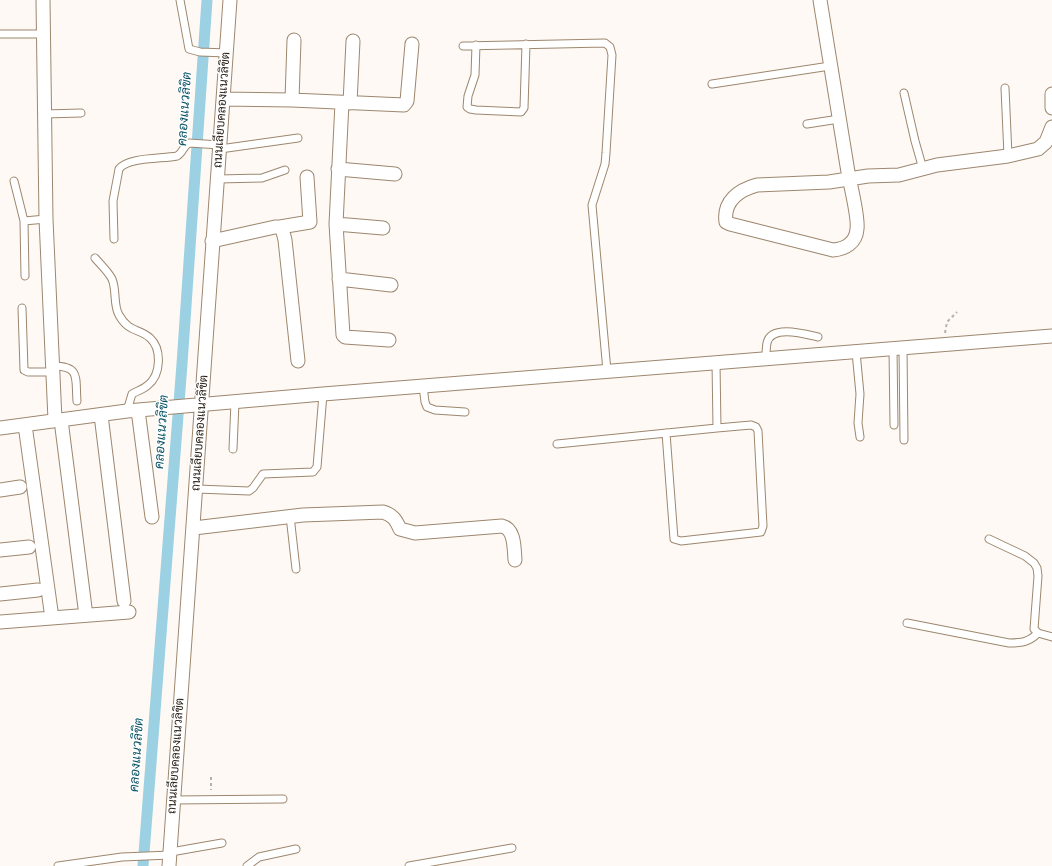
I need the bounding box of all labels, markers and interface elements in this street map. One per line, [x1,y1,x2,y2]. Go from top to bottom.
street label: ถนนเลียบคลองแนวลิขิต [212,51,234,169]
water label: คลองแนวลิขิต [176,71,196,147]
street label: ถนนเลียบคลองแนวลิขิต [190,374,212,492]
water label: คลองแนวลิขิต [153,394,173,470]
street label: ถนนเลียบคลองแนวลิขิต [166,697,188,815]
water label: คลองแนวลิขิต [128,717,148,793]

